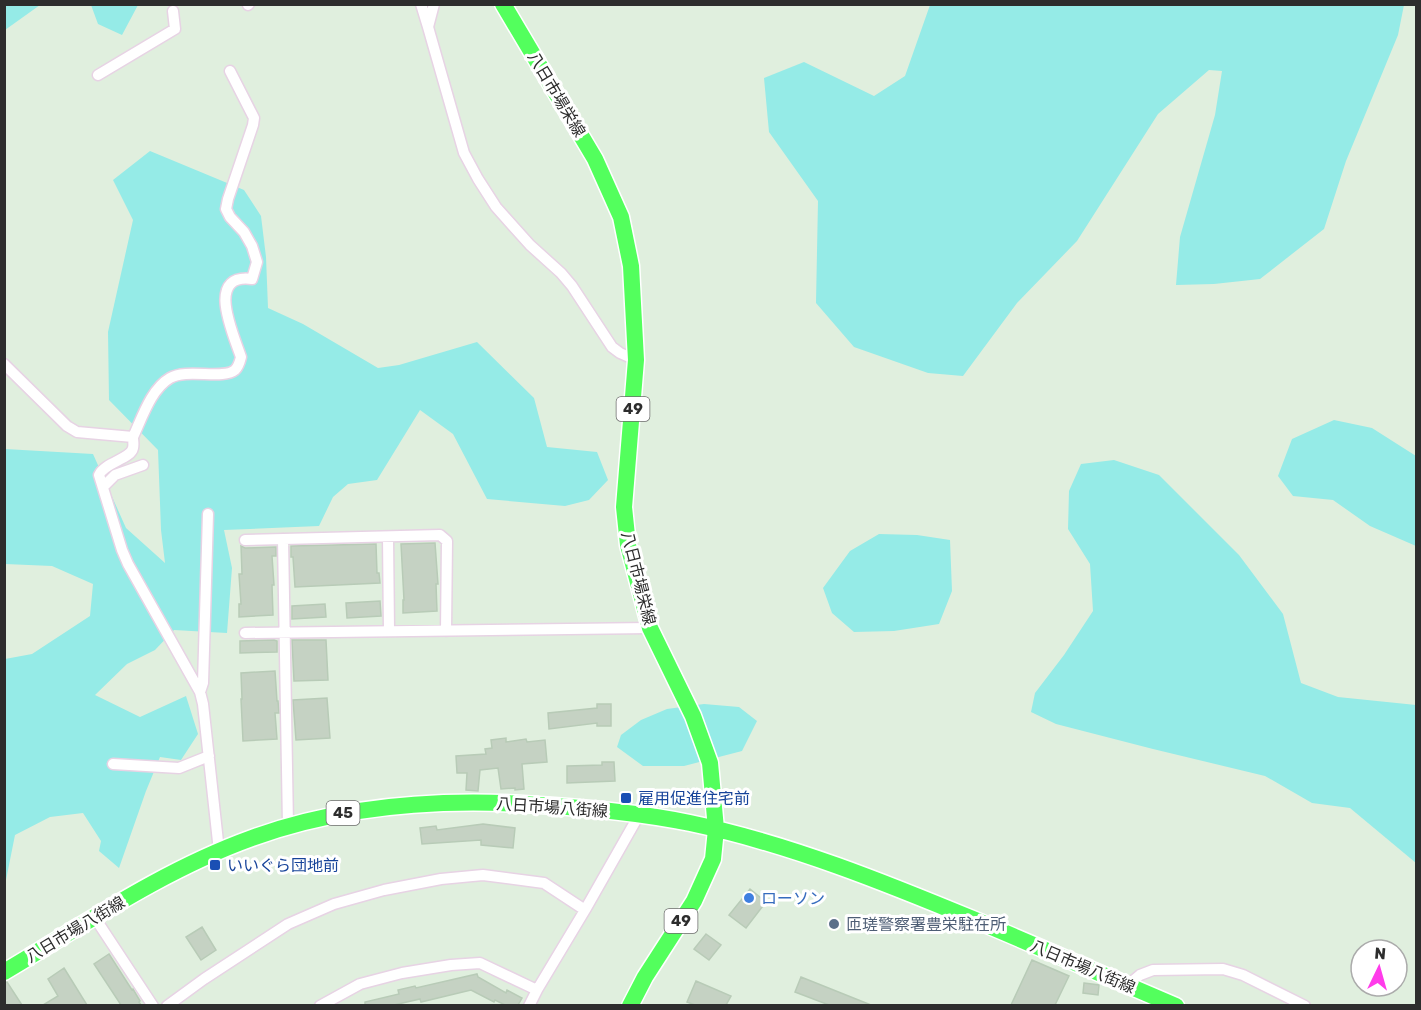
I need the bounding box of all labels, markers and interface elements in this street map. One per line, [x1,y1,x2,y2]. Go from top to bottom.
street label: 八日市場栄線 [524,48,589,140]
road number: 49 [616,397,650,421]
street label: 八日市場栄線 [618,529,659,627]
place label: 雇用促進住宅前 [638,789,750,808]
marker: 雇用促進住宅前 [619,791,633,805]
street label: 八日市場八街線 [495,794,608,821]
road number: 45 [326,801,360,825]
place label: いいぐら団地前 [227,856,339,875]
marker: いいぐら団地前 [208,858,222,872]
place label: ローソン [761,889,825,908]
marker: ローソン [742,891,756,905]
street label: 八日市場八街線 [22,892,128,966]
road number: 49 [664,909,698,933]
place label: 匝瑳警察署豊栄駐在所 [846,915,1006,934]
marker: 匝瑳警察署豊栄駐在所 [827,917,841,931]
street label: 八日市場八街線 [1028,936,1138,997]
north arrow [1349,938,1409,998]
text: N [1374,944,1387,964]

